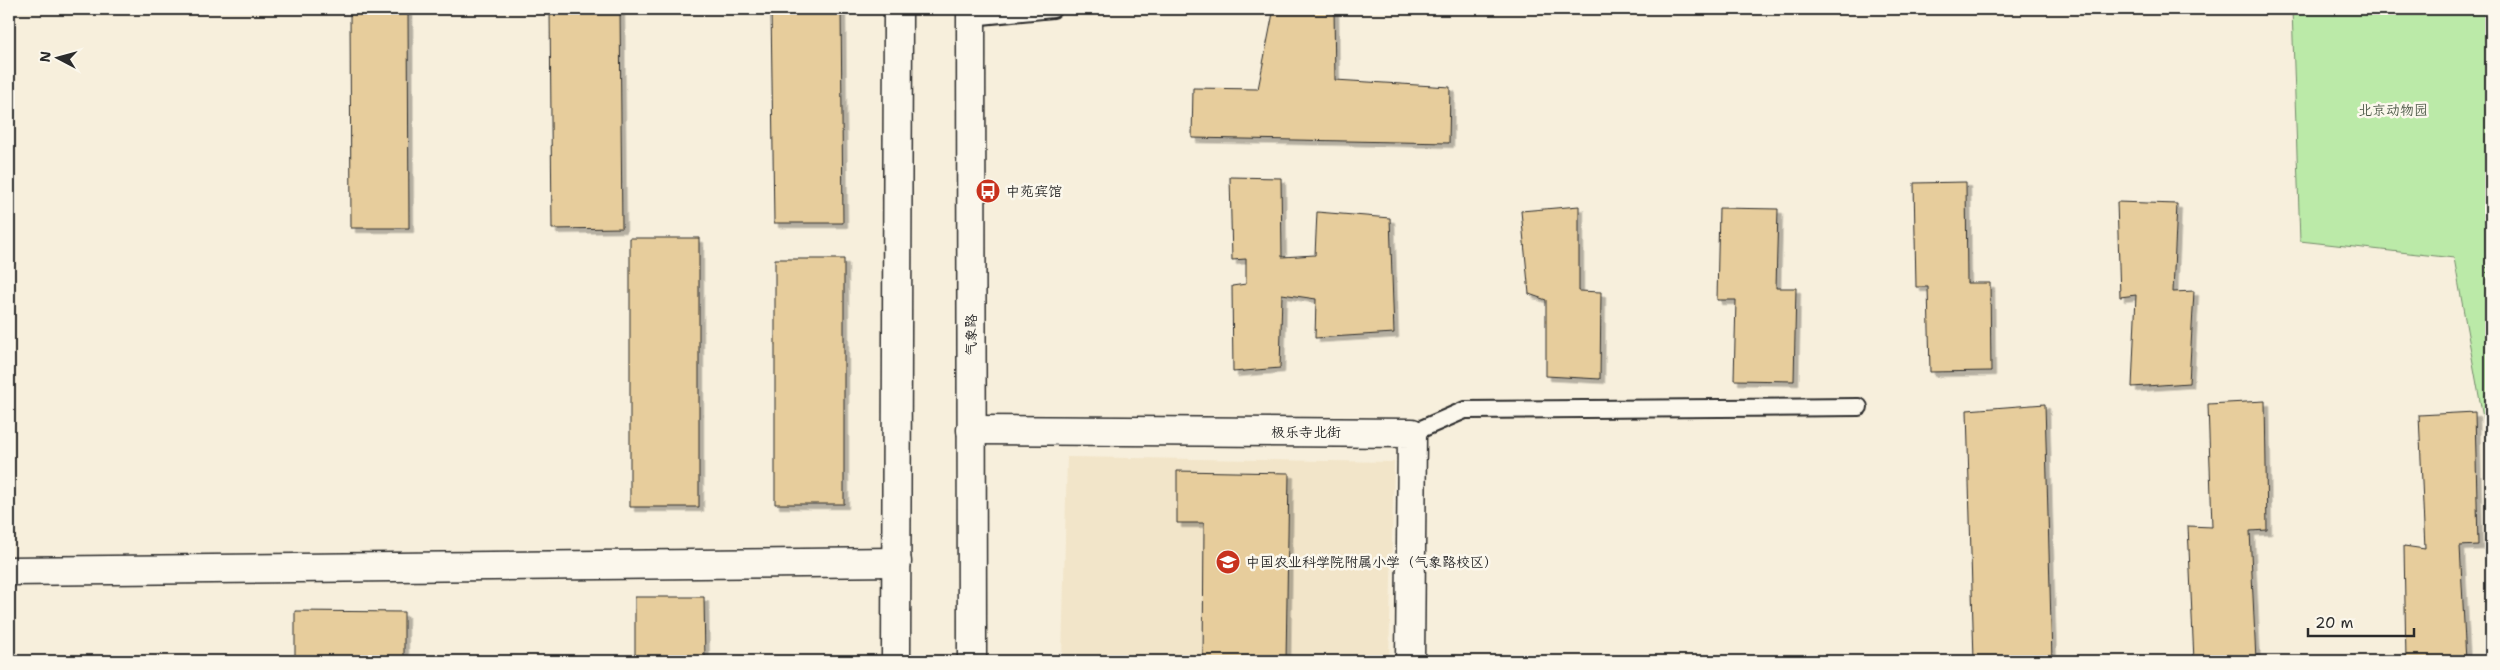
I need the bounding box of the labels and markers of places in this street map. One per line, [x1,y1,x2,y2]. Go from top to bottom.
bus stop icon: 中苑宾馆 [975,178,1001,204]
place label: 中苑宾馆 [1006,182,1062,200]
school or university icon: 中国农业科学院附属小学（气象路校区） [1215,549,1241,575]
place label: 中国农业科学院附属小学（气象路校区） [1246,553,1498,571]

